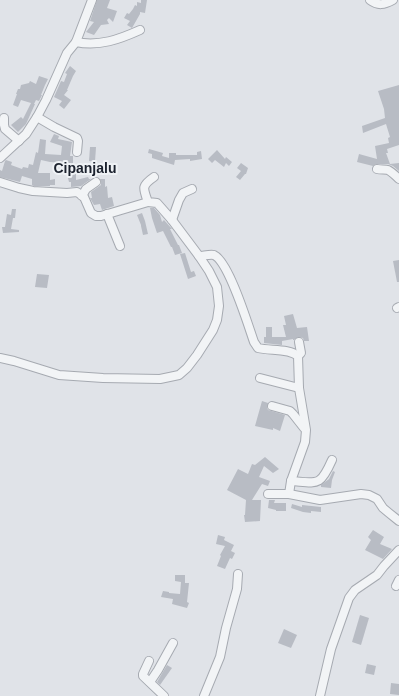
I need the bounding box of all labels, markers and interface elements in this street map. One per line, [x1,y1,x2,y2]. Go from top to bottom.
district label: Cipanjalu [53,160,117,176]

